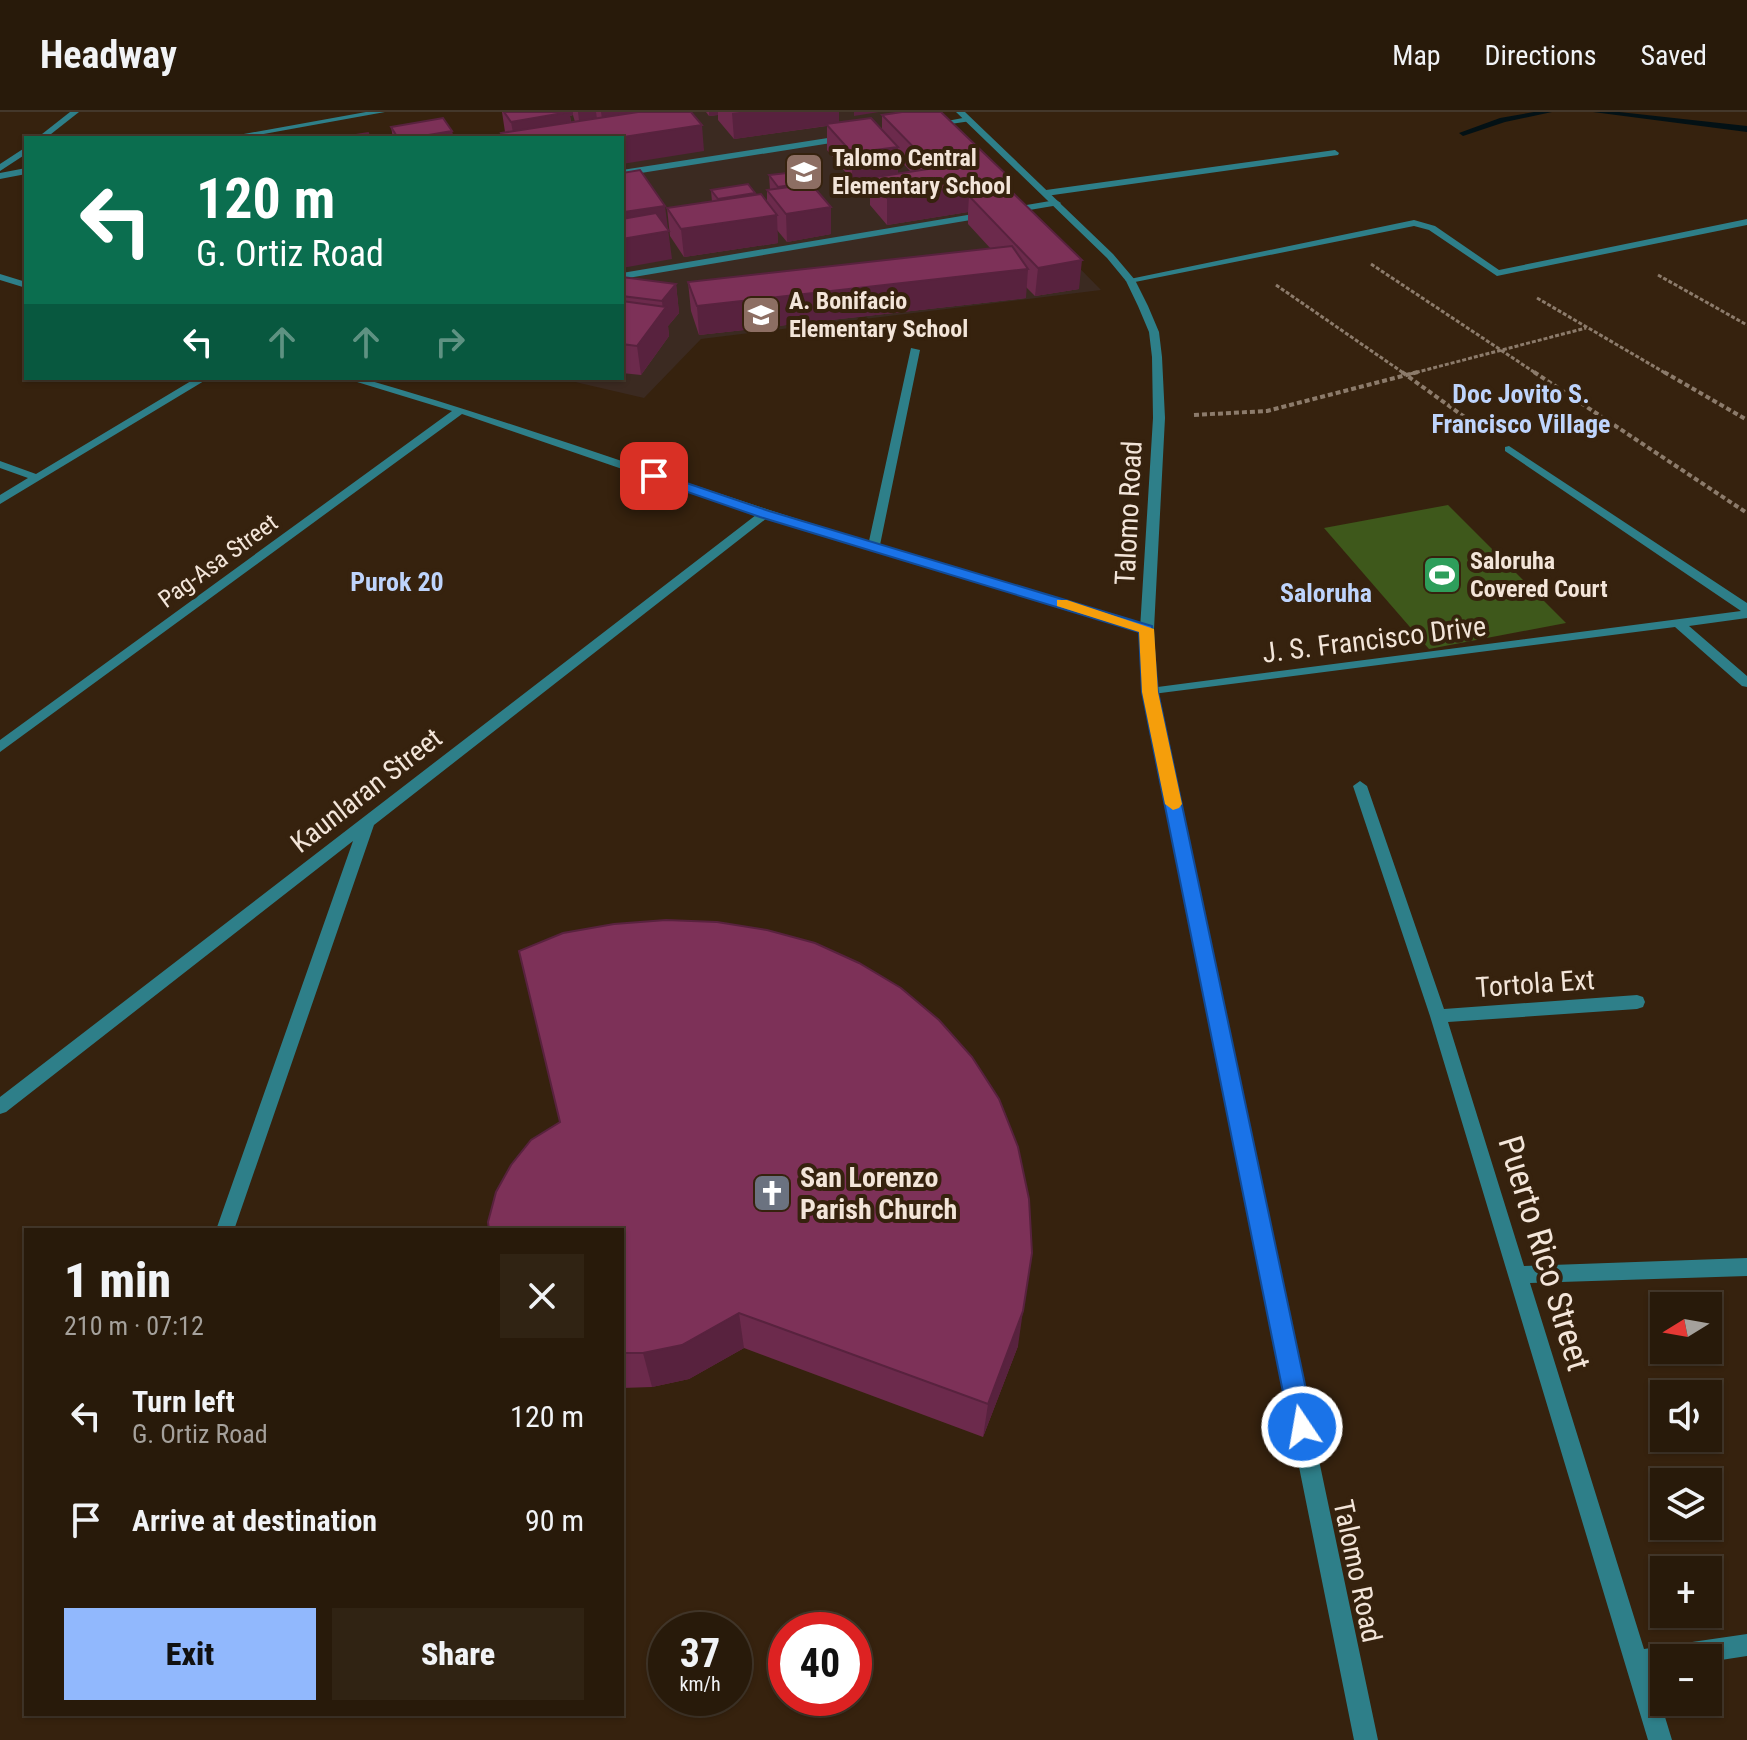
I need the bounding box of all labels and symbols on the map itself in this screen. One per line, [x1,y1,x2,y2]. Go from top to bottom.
place label: Talomo Central Elementary School [832,144,1011,200]
school or university icon: Talomo Central Elementary School [783,151,825,193]
place label: A. Bonifacio Elementary School [789,287,968,343]
school or university icon: A. Bonifacio Elementary School [740,294,782,336]
district label: Doc Jovito S. Francisco Village [1432,379,1610,439]
street label: Talomo Road [1108,440,1149,586]
pin [620,442,688,510]
street label: Pag-Asa Street [153,508,283,614]
place label: Saloruha Covered Court [1470,547,1607,603]
sports icon: Saloruha Covered Court [1421,554,1463,596]
district label: Purok 20 [350,567,444,597]
district label: Saloruha [1280,578,1372,608]
street label: J. S. Francisco Drive [1260,609,1488,670]
street label: Kaunlaran Street [284,721,448,860]
street label: Tortola Ext [1474,963,1596,1004]
street label: Puerto Rico Street [1490,1131,1600,1375]
place label: San Lorenzo Parish Church [800,1161,957,1226]
church icon: San Lorenzo Parish Church [751,1172,793,1214]
north arrow [1650,1292,1722,1364]
position arrow [1260,1385,1344,1469]
street label: Talomo Road [1326,1497,1389,1645]
speed limit sign: 40 [768,1612,872,1716]

